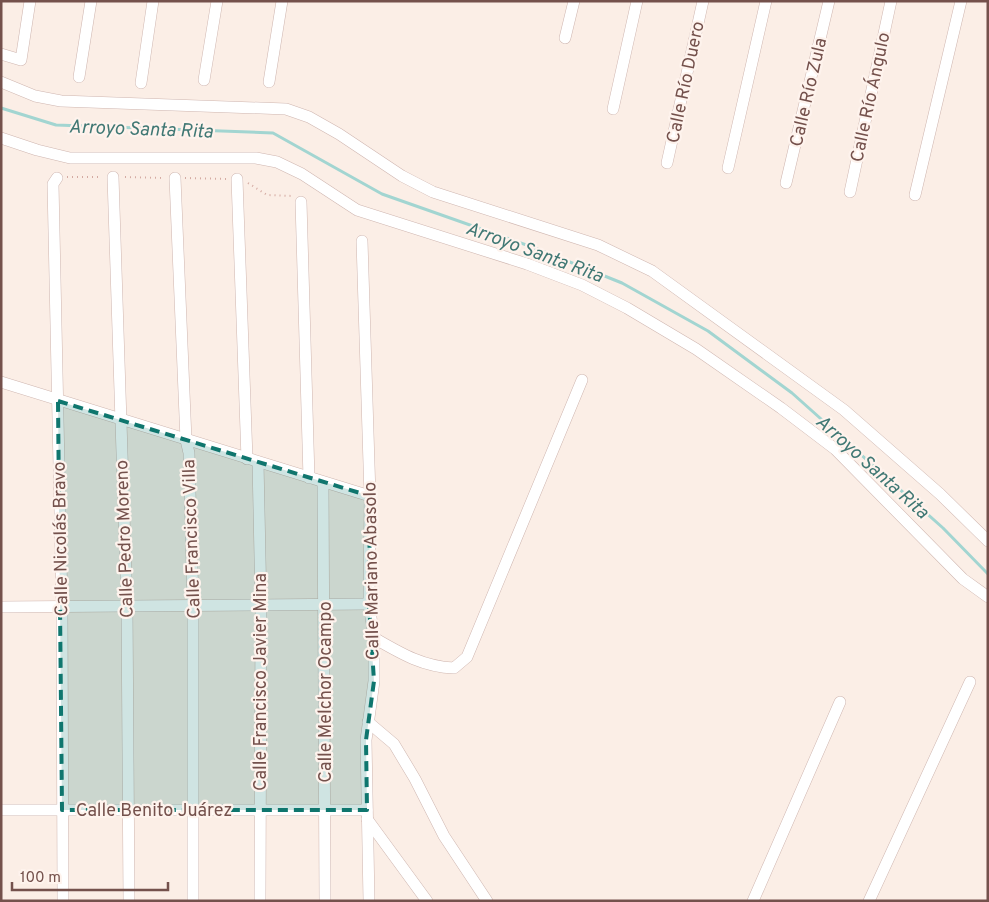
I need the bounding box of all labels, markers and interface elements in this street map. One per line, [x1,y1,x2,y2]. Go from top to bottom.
street label: Calle Río Duero [662,19,711,145]
street label: Calle Río Ángulo [845,30,896,164]
street label: Calle Río Zula [786,36,833,149]
water label: Arroyo Santa Rita [68,115,214,145]
water label: Arroyo Santa Rita [462,217,606,289]
water label: Arroyo Santa Rita [810,410,933,525]
street label: Calle Francisco Villa [178,459,207,619]
street label: Calle Pedro Moreno [111,460,140,618]
street label: Calle Nicolás Bravo [49,461,74,617]
street label: Calle Mariano Abasolo [359,482,386,660]
street label: Calle Francisco Javier Mina [250,573,273,791]
street label: Calle Melchor Ocampo [315,601,338,783]
street label: Calle Benito Juárez [76,800,232,823]
scale bar [12,860,169,892]
text: 100 m [20,869,61,888]

